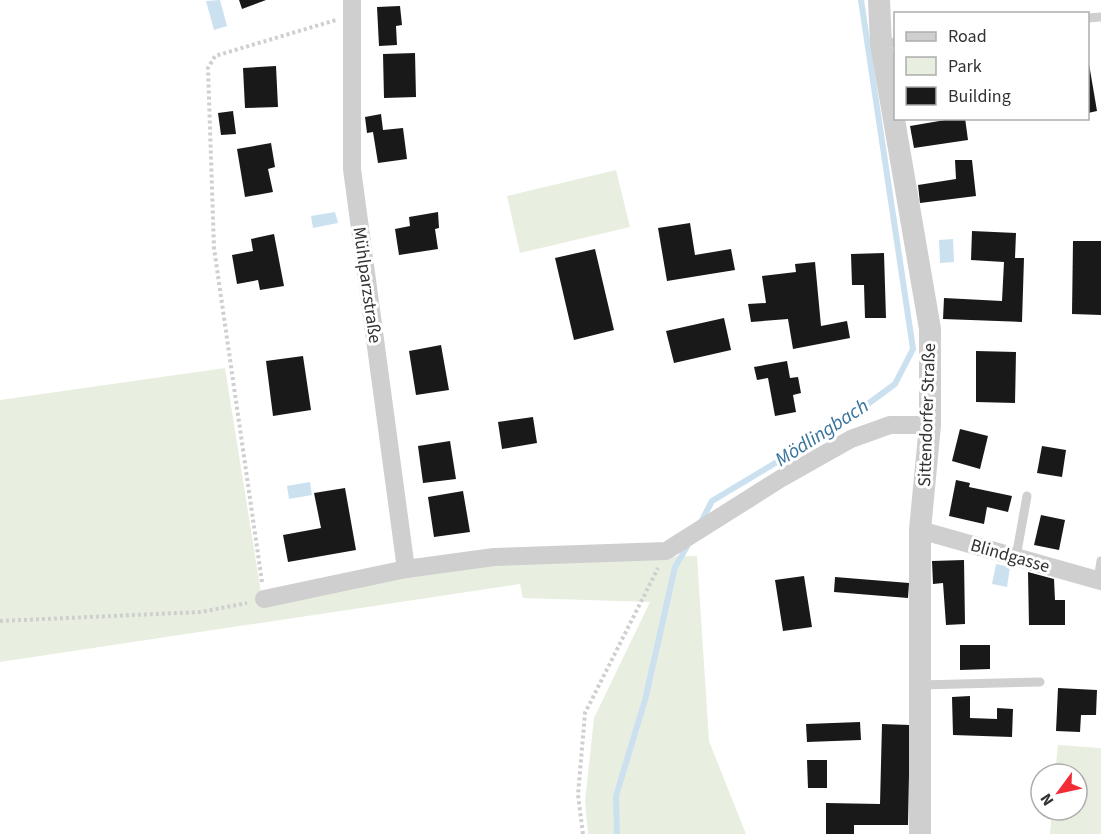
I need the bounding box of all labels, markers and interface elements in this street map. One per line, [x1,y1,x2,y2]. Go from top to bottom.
legend [894,12,1089,120]
text: Road [948,24,987,49]
text: Park [948,54,982,79]
text: Building [948,84,1011,109]
street label: Mühlparzstraße [346,225,388,345]
street label: Sittendorfer Straße [912,343,942,487]
water label: Mödlingbach [770,392,874,474]
street label: Blindgasse [967,533,1053,579]
north arrow [1029,762,1089,822]
text: N [1035,789,1059,810]

